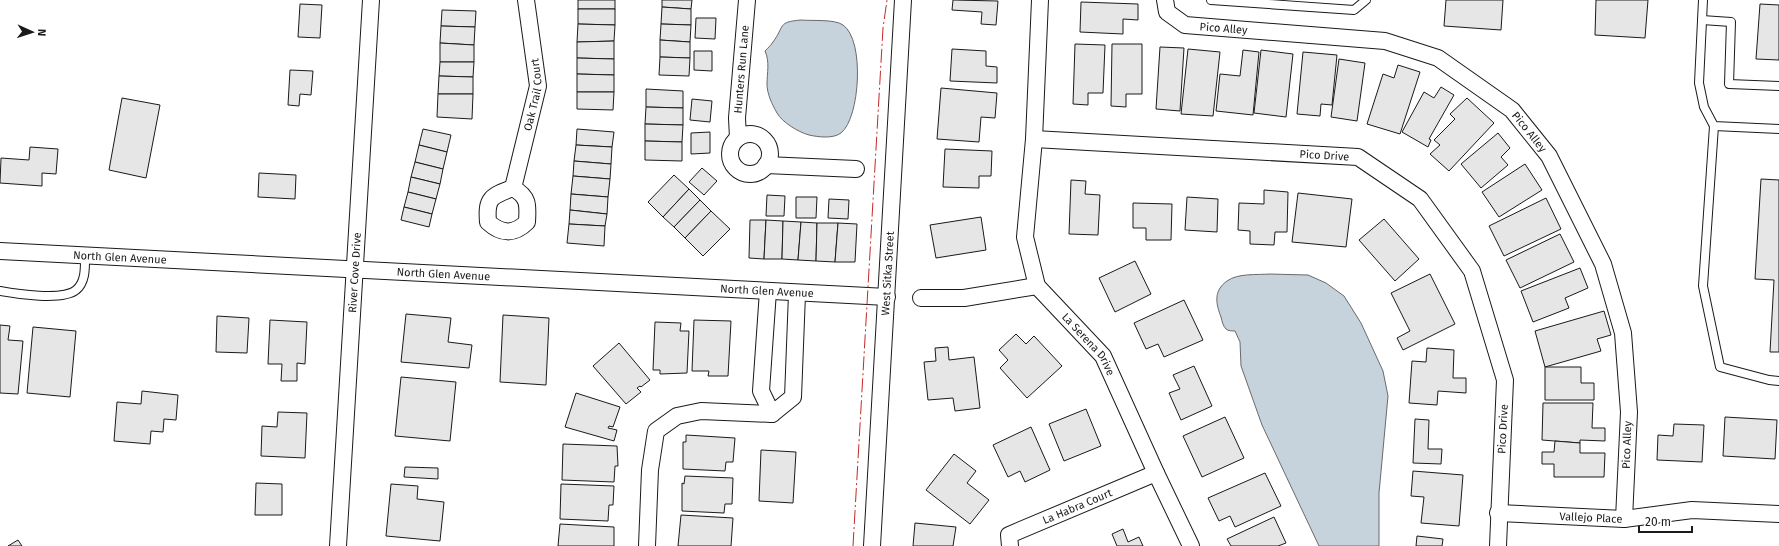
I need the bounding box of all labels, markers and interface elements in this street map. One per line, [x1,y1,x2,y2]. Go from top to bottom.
north arrow [12,12,52,52]
street label: Pico Alley [1199,20,1249,37]
street label: Hunters Run Lane [731,25,751,114]
text: N [35,29,48,36]
street label: Oak Trail Court [521,58,544,132]
street label: Pico Alley [1509,109,1550,155]
street label: Pico Drive [1299,147,1350,163]
street label: West Sitka Street [879,231,896,316]
street label: River Cove Drive [346,232,363,313]
street label: North Glen Avenue [73,248,167,266]
street label: North Glen Avenue [396,265,490,283]
street label: North Glen Avenue [720,282,814,300]
street label: La Serena Drive [1059,310,1117,377]
street label: Pico Drive [1495,404,1511,454]
street label: Pico Alley [1620,420,1634,469]
street label: La Habra Court [1040,486,1114,527]
scale bar [1639,508,1692,534]
street label: Vallejo Place [1559,509,1623,525]
text: 20 m [1645,515,1671,529]

